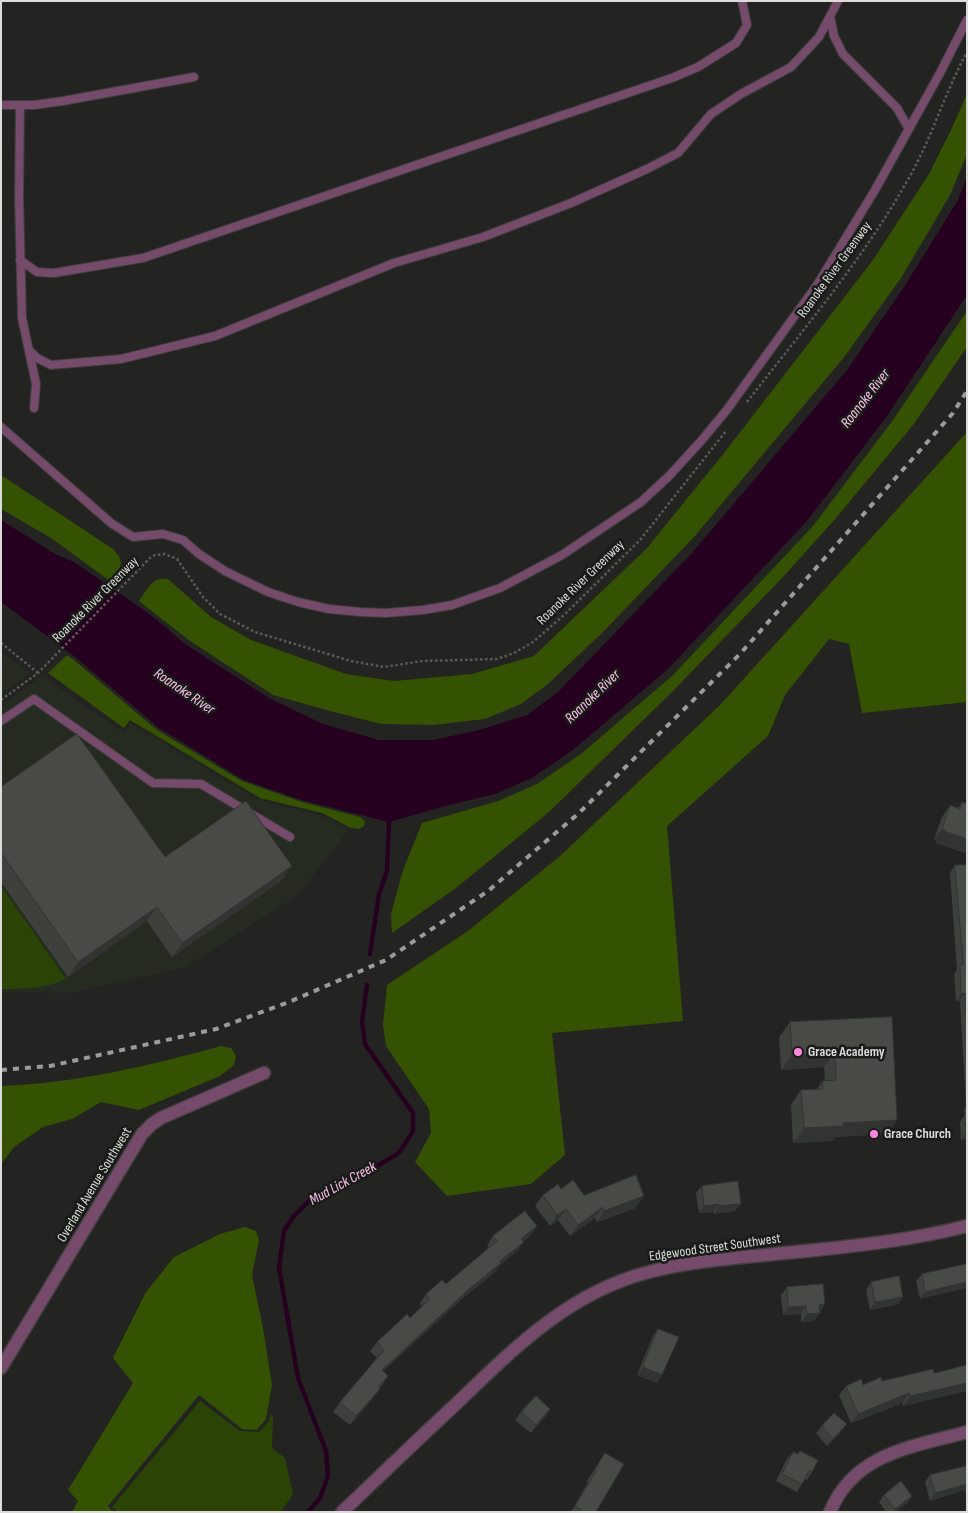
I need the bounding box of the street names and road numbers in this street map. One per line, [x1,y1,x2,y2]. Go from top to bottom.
street label: Roanoke River Greenway [794,219,876,321]
street label: Roanoke River Greenway [534,537,628,629]
street label: Roanoke River Greenway [49,553,143,647]
street label: Overland Avenue Southwest [54,1125,136,1245]
street label: Edgewood Street Southwest [648,1230,782,1266]

